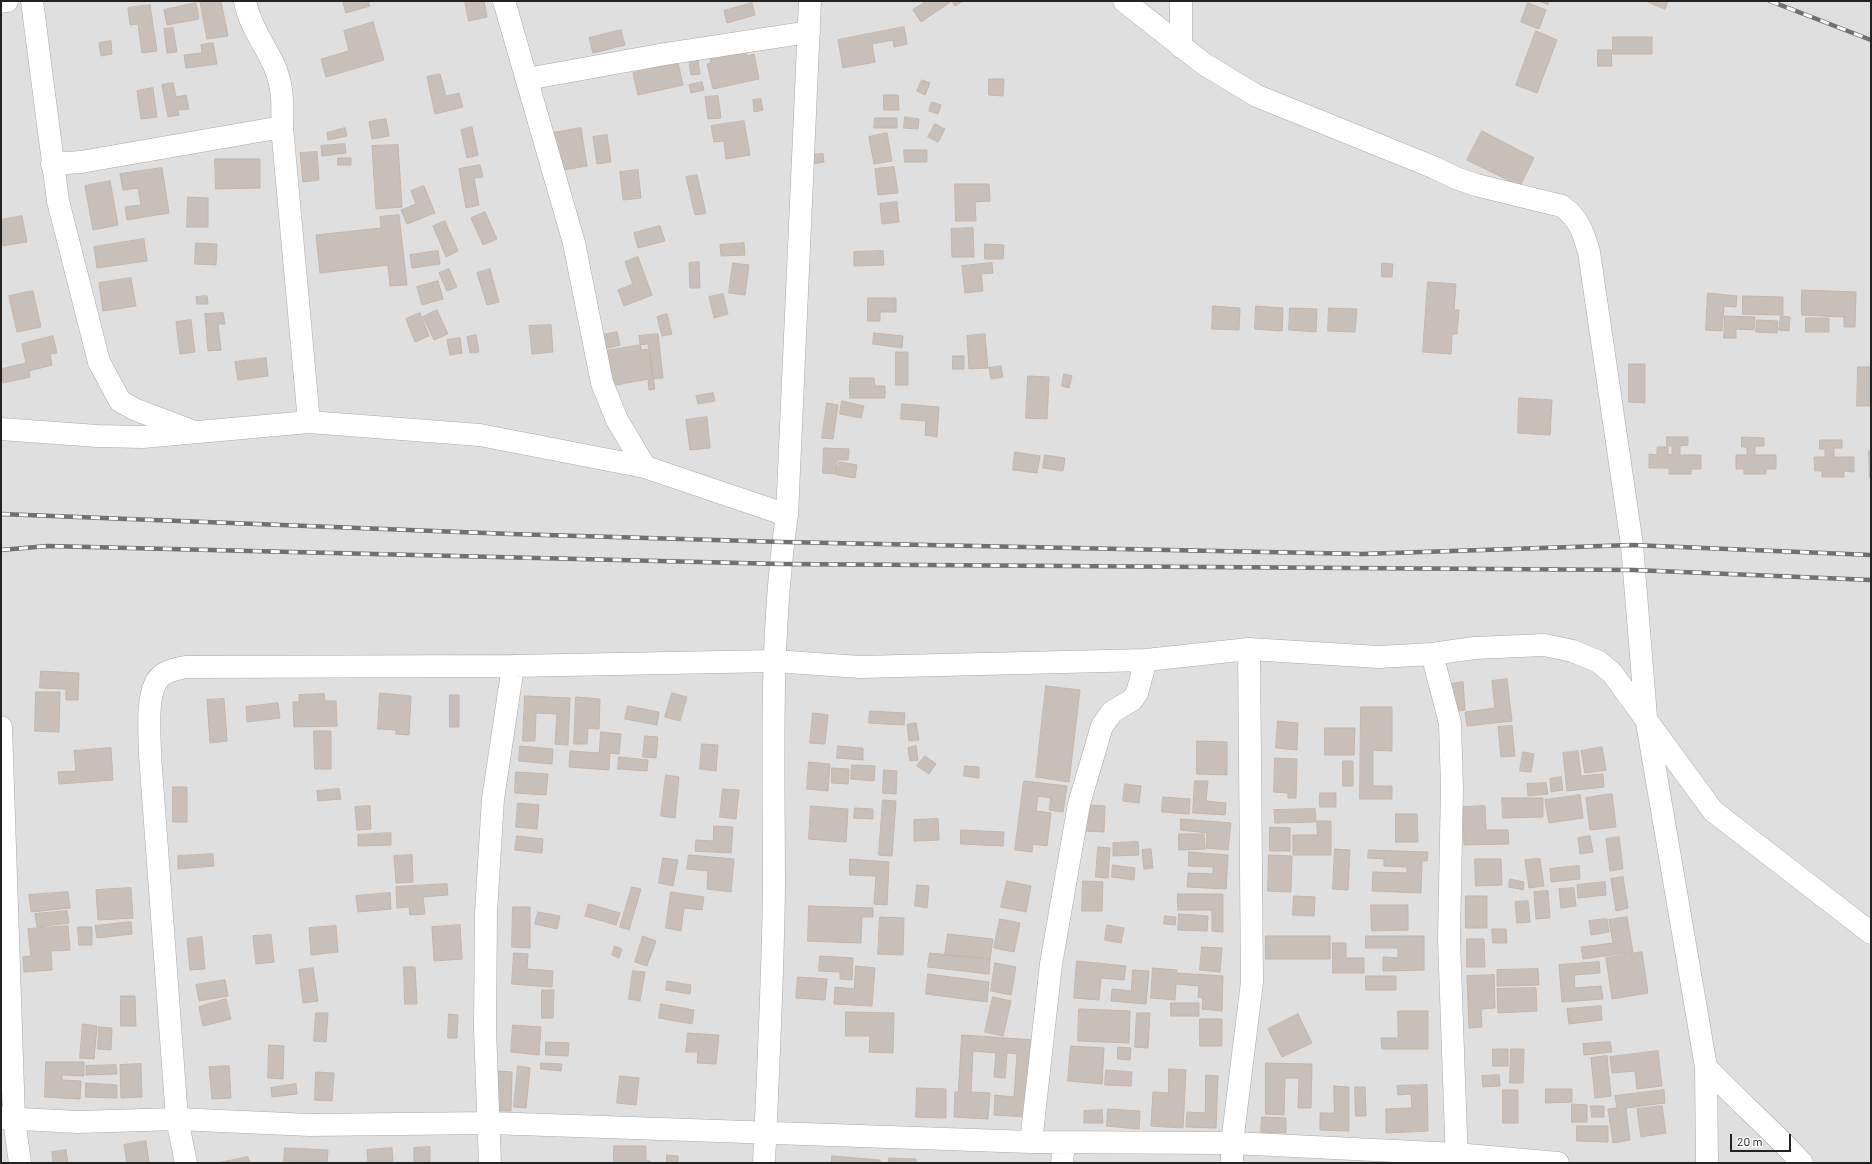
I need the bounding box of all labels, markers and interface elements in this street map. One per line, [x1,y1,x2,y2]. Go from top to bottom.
scale bar [1732,1126,1793,1152]
text: 20 m [1737,1134,1763,1148]

